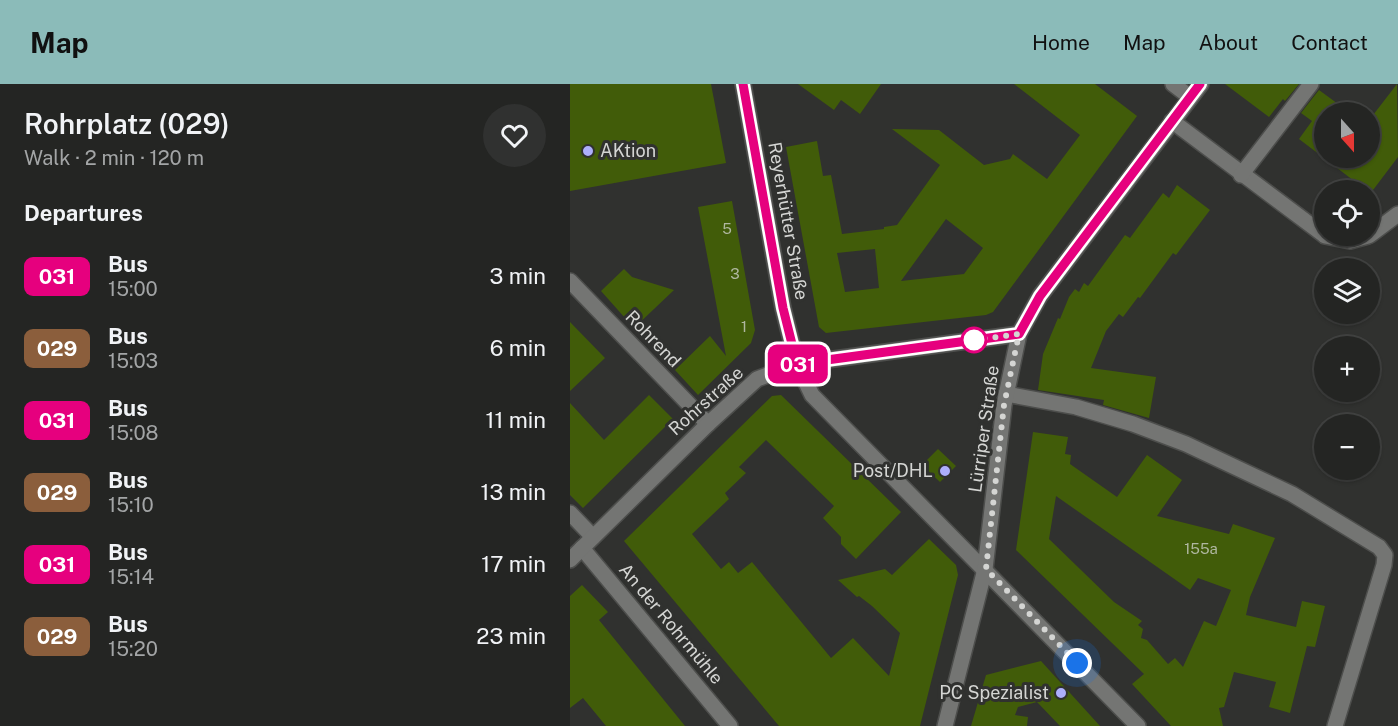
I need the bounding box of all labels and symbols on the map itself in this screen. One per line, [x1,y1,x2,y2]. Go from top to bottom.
north arrow [1314,102,1380,168]
place label: AKtion [600,140,656,161]
street label: Reyerhütter Straße [764,140,813,302]
marker: AKtion [581,144,595,158]
house number: 5 [722,220,732,237]
house number: 3 [730,265,740,282]
street label: Rohrend [621,306,685,371]
house number: 1 [741,318,747,335]
unlabelled marker [961,327,987,353]
line badge: 031 [764,344,832,384]
street label: Rohrstraße [664,362,747,439]
street label: Lürriper Straße [964,364,1003,494]
place label: Post/DHL [853,460,933,481]
marker: Post/DHL [938,464,952,478]
house number: 155a [1184,540,1218,557]
street label: An der Rohrmühle [615,559,728,688]
your location [1062,648,1092,678]
place label: PC Spezialist [939,682,1049,703]
marker: PC Spezialist [1054,686,1068,700]

